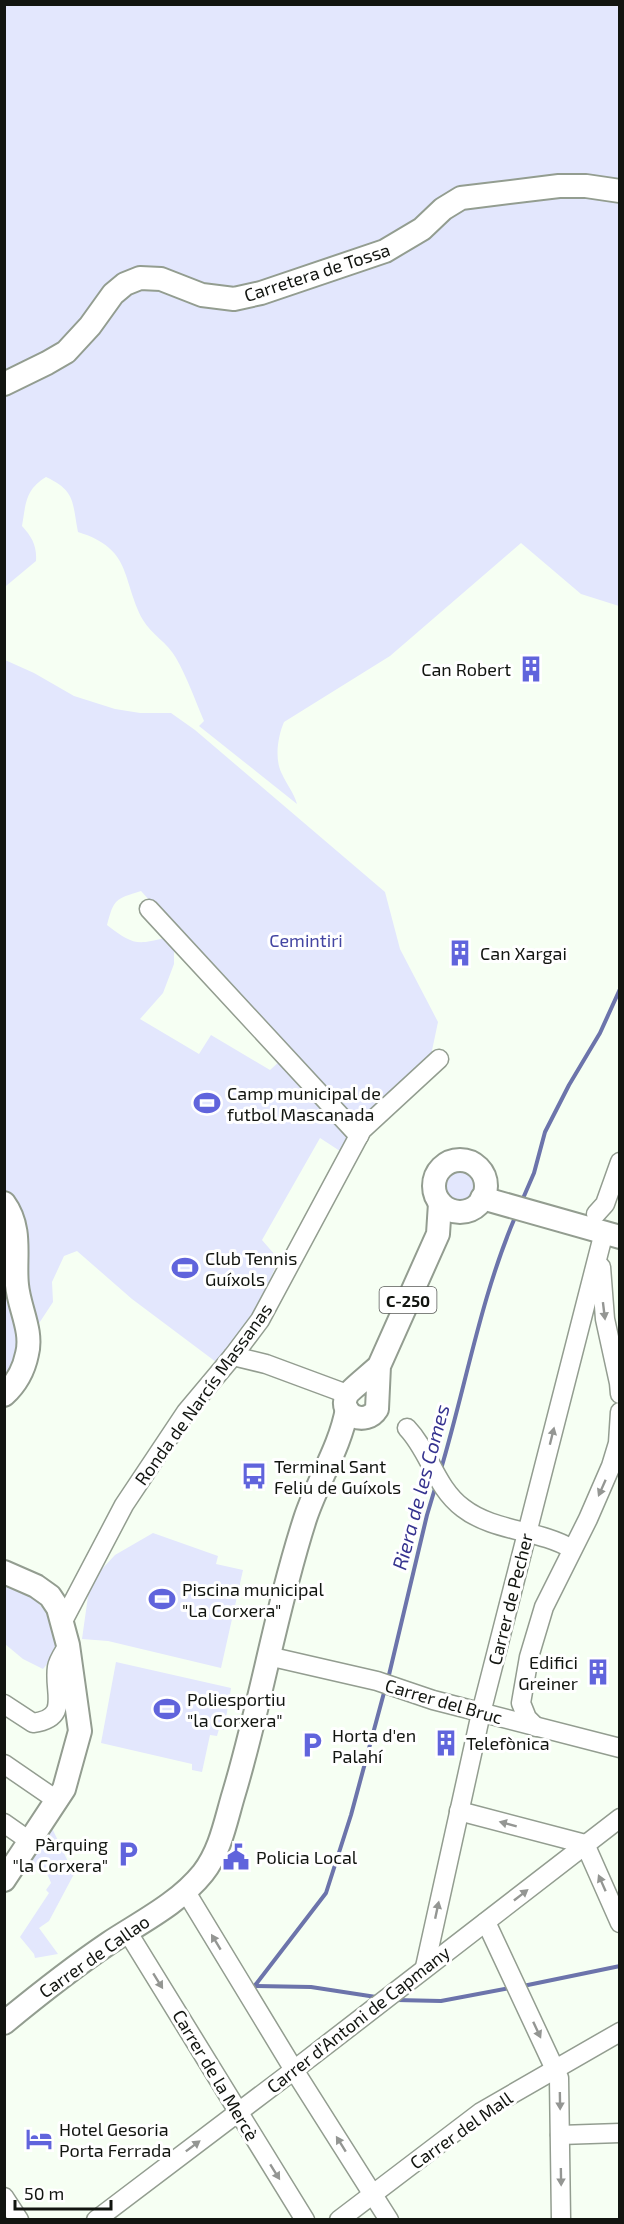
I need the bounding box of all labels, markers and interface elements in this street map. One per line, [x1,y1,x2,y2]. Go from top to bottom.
street label: Carretera de Tossa [241,238,393,306]
building icon: Can Robert [516,654,546,684]
place label: Can Robert [421,658,511,680]
park label: Cemintiri [269,929,343,951]
building icon: Can Xargai [445,938,475,968]
place label: Can Xargai [480,942,567,964]
place label: Camp municipal de futbol Mascanada [227,1082,381,1125]
sports icon: Camp municipal de futbol Mascanada [192,1088,222,1118]
place label: Club Tennis Guíxols [205,1247,297,1290]
sports icon: Club Tennis Guíxols [170,1253,200,1283]
road number: C-250 [380,1287,436,1313]
street label: Ronda de Narcís Massanas [130,1299,276,1489]
one-way arrow [600,1302,609,1321]
water label: Riera de les Comes [386,1402,454,1572]
one-way arrow [548,1427,557,1445]
place label: Terminal Sant Feliu de Guíxols [274,1455,401,1498]
bus stop icon: Terminal Sant Feliu de Guíxols [239,1461,269,1491]
one-way arrow [597,1480,607,1498]
street label: Carrer de Pecher [483,1531,537,1667]
place label: Piscina municipal "La Corxera" [182,1578,324,1621]
sports icon: Piscina municipal "La Corxera" [147,1584,177,1614]
place label: Edifici Greiner [518,1651,578,1694]
building icon: Edifici Greiner [583,1657,613,1687]
street label: Carrer del Bruc [383,1674,505,1728]
place label: Poliesportiu "la Corxera" [187,1688,286,1731]
sports icon: Poliesportiu "la Corxera" [152,1694,182,1724]
place label: Horta d'en Palahí [332,1724,416,1767]
building icon: Telefònica [431,1728,461,1758]
parking icon: Horta d'en Palahí [297,1730,327,1760]
place label: Telefònica [466,1732,550,1754]
one-way arrow [499,1818,517,1828]
place label: Pàrquing "la Corxera" [12,1833,108,1876]
parking icon: Pàrquing "la Corxera" [113,1839,143,1869]
public building icon: Policia Local [221,1842,251,1872]
place label: Policia Local [256,1846,358,1868]
one-way arrow [597,1874,607,1892]
one-way arrow [513,1888,529,1901]
one-way arrow [433,1901,443,1919]
street label: Carrer de Callao [35,1910,153,2002]
one-way arrow [211,1934,222,1950]
street label: Carrer d'Antoni de Capmany [262,1940,454,2097]
one-way arrow [152,1973,163,1989]
street label: Carrer de la Mercè [168,2006,264,2144]
one-way arrow [533,2022,542,2039]
street label: Carrer del Mall [405,2086,517,2173]
one-way arrow [555,2092,565,2111]
place label: Hotel Gesoria Porta Ferrada [59,2118,171,2161]
hotel icon: Hotel Gesoria Porta Ferrada [24,2124,54,2154]
one-way arrow [336,2136,347,2153]
one-way arrow [184,2140,200,2152]
one-way arrow [270,2164,281,2180]
one-way arrow [556,2168,565,2187]
scale bar [15,2173,111,2211]
text: 50 m [24,2182,64,2204]

